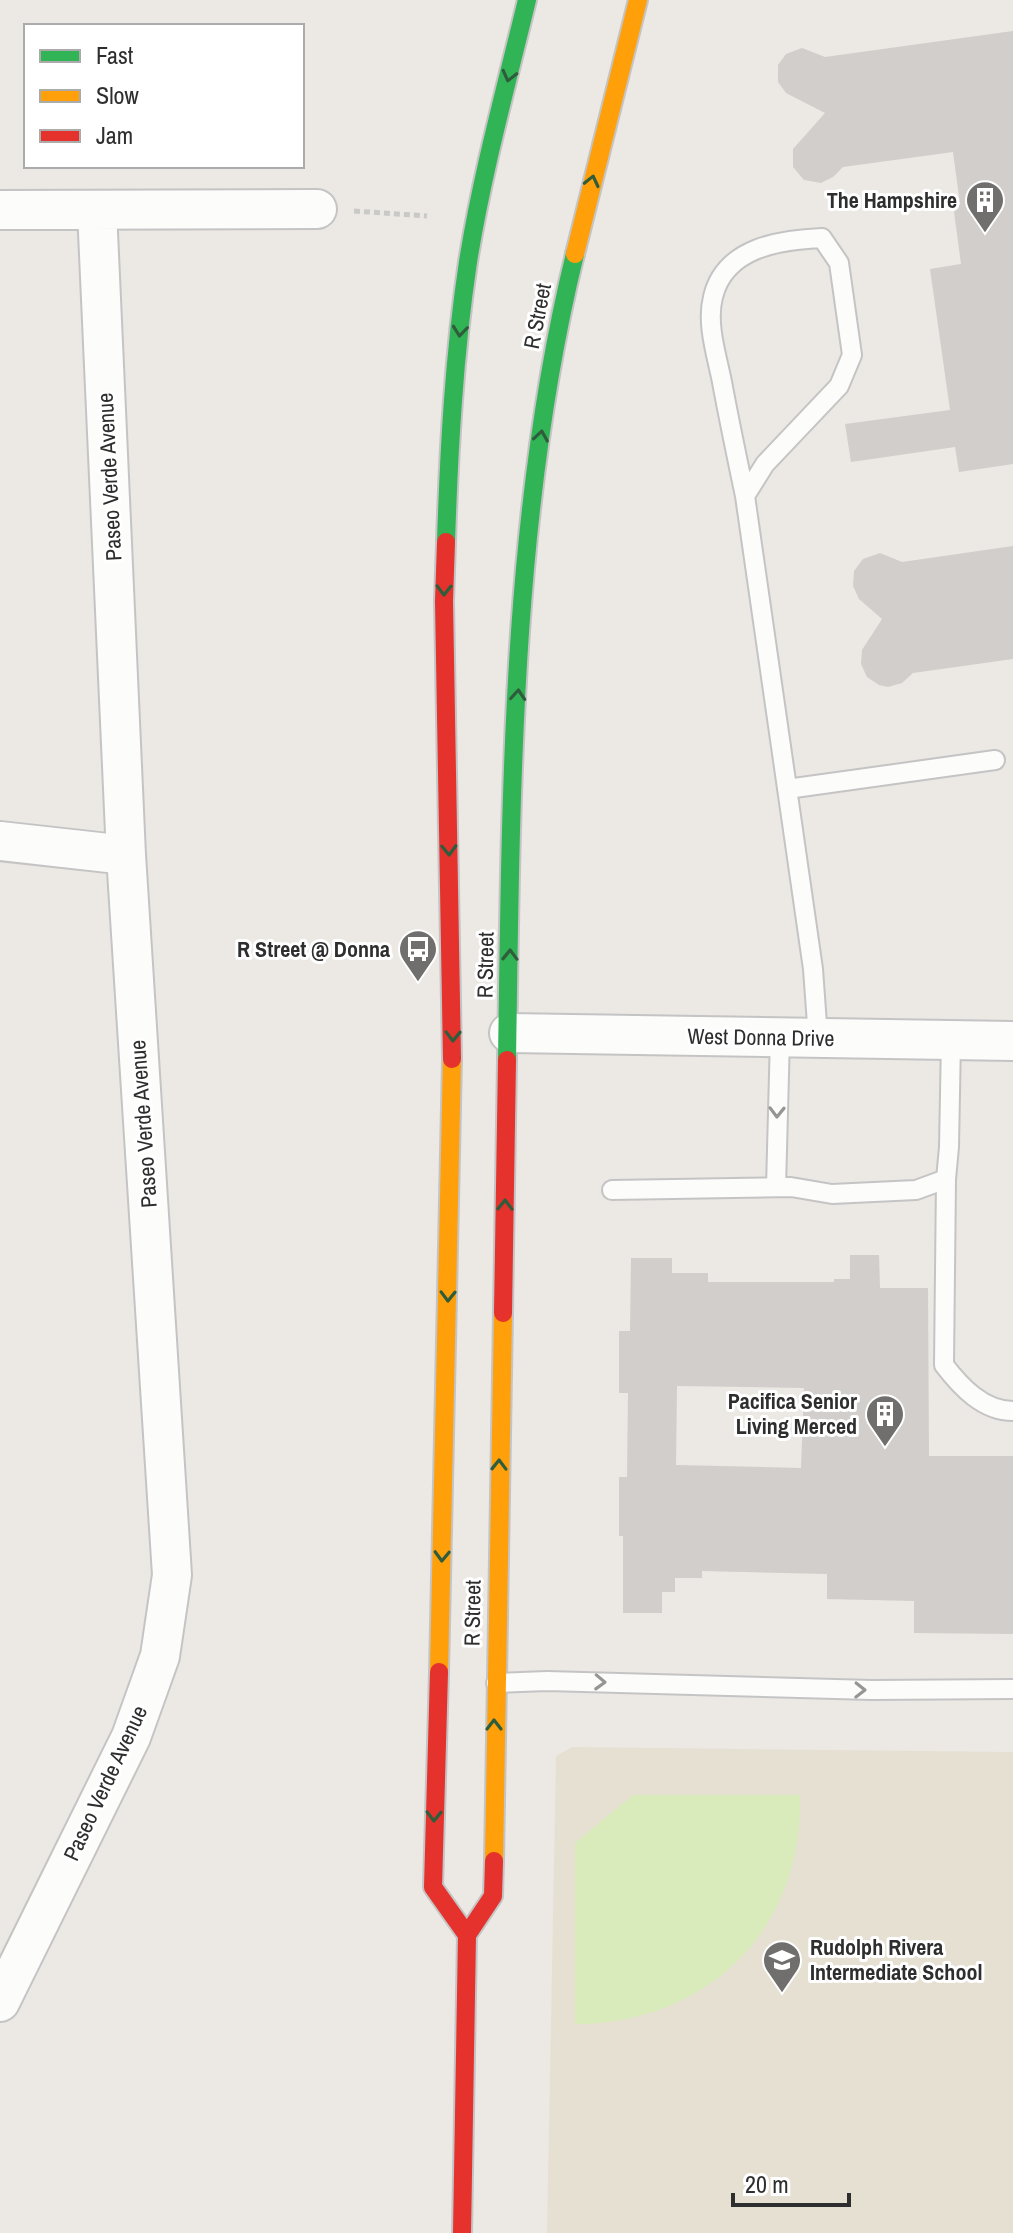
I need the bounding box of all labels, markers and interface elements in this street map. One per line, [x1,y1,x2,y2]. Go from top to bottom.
legend [24,24,304,168]
text: Fast [96,39,134,71]
one-way arrow [501,68,518,82]
text: Slow [96,79,139,111]
text: Jam [96,119,133,151]
one-way arrow [583,175,600,189]
building icon: The Hampshire [964,179,1006,234]
place label: The Hampshire [827,185,957,215]
street label: R Street [516,281,558,351]
one-way arrow [452,325,469,338]
street label: Paseo Verde Avenue [90,392,128,562]
one-way arrow [532,429,549,443]
one-way arrow [436,584,453,597]
one-way arrow [509,688,526,701]
one-way arrow [441,844,458,857]
bus stop icon: R Street @ Donna [397,928,439,983]
street label: R Street [469,932,501,998]
place label: R Street @ Donna [237,934,390,964]
one-way arrow [501,948,518,961]
street label: West Donna Drive [687,1021,835,1053]
one-way arrow [444,1030,461,1043]
street label: Paseo Verde Avenue [122,1039,164,1209]
one-way arrow [768,1106,786,1119]
one-way arrow [496,1198,514,1211]
one-way arrow [439,1290,457,1303]
place label: Pacifica Senior Living Merced [728,1386,857,1441]
building icon: Pacifica Senior Living Merced [864,1393,906,1448]
one-way arrow [490,1458,508,1471]
one-way arrow [433,1550,450,1563]
street label: R Street [456,1580,488,1646]
one-way arrow [594,1674,607,1691]
one-way arrow [854,1681,867,1698]
street label: Paseo Verde Avenue [56,1700,154,1866]
one-way arrow [485,1718,503,1731]
one-way arrow [426,1810,443,1823]
place label: Rudolph Rivera Intermediate School [810,1932,982,1987]
school or university icon: Rudolph Rivera Intermediate School [761,1939,803,1994]
scale bar [733,2157,849,2207]
text: 20 m [745,2168,789,2200]

